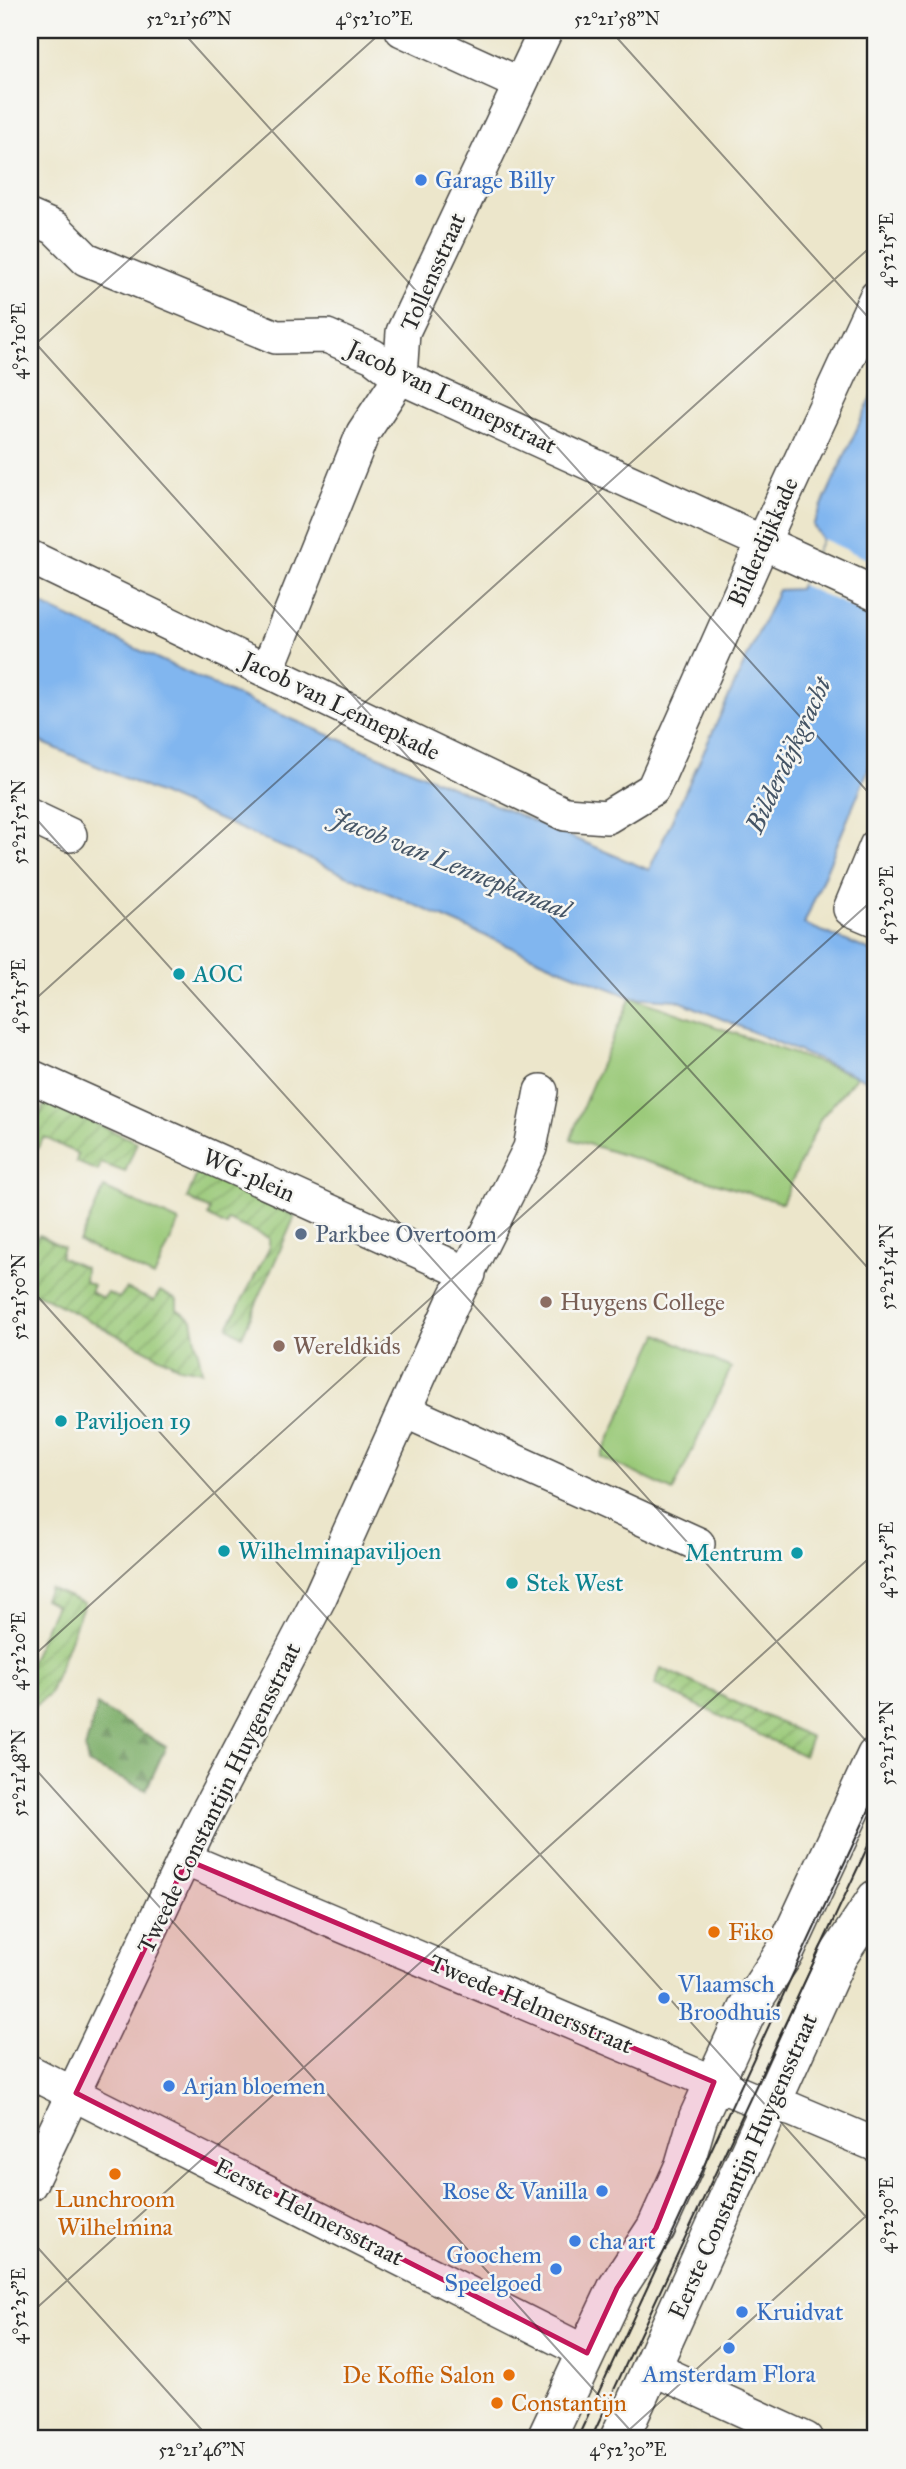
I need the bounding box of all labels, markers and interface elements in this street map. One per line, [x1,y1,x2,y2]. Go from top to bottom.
text: 52°21'56"N [146,8,232,30]
text: 4°52'10"E [335,8,413,30]
text: 52°21'58"N [574,8,660,30]
place label: Garage Billy [435,165,555,195]
marker: Garage Billy [413,172,429,188]
street label: Tollensstraat [394,208,473,336]
text: 4°52'15"E [876,212,898,287]
text: 4°52'10"E [8,302,30,380]
street label: Jacob van Lennepstraat [340,332,562,461]
street label: Bilderdijkkade [721,473,805,611]
street label: Jacob van Lennepkade [234,644,445,767]
water label: Bilderdijkgracht [738,670,839,839]
text: 52°21'52"N [8,779,30,865]
water label: Jacob van Lennepkanaal [323,799,577,928]
text: 4°52'20"E [876,865,898,944]
text: 4°52'15"E [8,958,30,1033]
place label: AOC [192,959,243,989]
marker: AOC [171,966,187,982]
street label: WG-plein [198,1141,300,1209]
place label: Parkbee Overtoom [315,1219,497,1249]
text: 52°21'54"N [876,1224,898,1310]
marker: Parkbee Overtoom [293,1226,309,1242]
text: 52°21'50"N [8,1254,30,1340]
place label: Huygens College [560,1287,725,1317]
marker: Huygens College [538,1294,554,1310]
place label: Wereldkids [293,1331,401,1361]
marker: Wereldkids [271,1338,287,1354]
place label: Paviljoen 19 [75,1406,191,1436]
marker: Paviljoen 19 [53,1413,69,1429]
text: 4°52'25"E [876,1522,898,1598]
place label: Wilhelminapaviljoen [238,1536,441,1566]
place label: Mentrum [685,1538,783,1568]
marker: Wilhelminapaviljoen [216,1543,232,1559]
marker: Mentrum [789,1545,805,1561]
place label: Stek West [526,1568,624,1598]
marker: Stek West [504,1575,520,1591]
text: 4°52'20"E [8,1611,30,1690]
street label: Tweede Constantijn Huygensstraat [131,1637,308,1958]
text: 52°21'52"N [876,1700,898,1786]
text: 52°21'48"N [8,1729,30,1817]
place label: Fiko [728,1917,773,1947]
marker: Fiko [706,1924,722,1940]
street label: Tweede Helmersstraat [424,1947,638,2061]
place label: Vlaamsch Broodhuis [677,1969,781,2027]
marker: Vlaamsch Broodhuis [656,1990,672,2006]
street label: Eerste Constantijn Huygensstraat [662,2008,824,2324]
place label: Arjan bloemen [182,2071,326,2101]
marker: Arjan bloemen [161,2078,177,2094]
street label: Eerste Helmersstraat [209,2151,409,2273]
marker: Lunchroom Wilhelmina [107,2166,123,2182]
place label: Rose & Vanilla [442,2176,589,2206]
text: 4°52'30"E [876,2176,898,2254]
marker: Rose & Vanilla [594,2183,610,2199]
place label: Lunchroom Wilhelmina [55,2184,175,2242]
place label: cha art [589,2226,656,2256]
marker: cha art [567,2233,583,2249]
place label: Goochem Speelgoed [444,2240,542,2298]
marker: Goochem Speelgoed [548,2261,564,2277]
text: 4°52'25"E [8,2268,30,2344]
place label: Kruidvat [756,2297,844,2327]
marker: Kruidvat [734,2304,750,2320]
marker: Amsterdam Flora [721,2340,737,2356]
place label: Amsterdam Flora [641,2359,817,2389]
place label: De Koffie Salon [342,2360,495,2390]
marker: De Koffie Salon [501,2367,517,2383]
place label: Constantijn [511,2388,627,2418]
marker: Constantijn [489,2395,505,2411]
text: 52°21'46"N [158,2439,246,2461]
text: 4°52'30"E [589,2439,667,2461]

